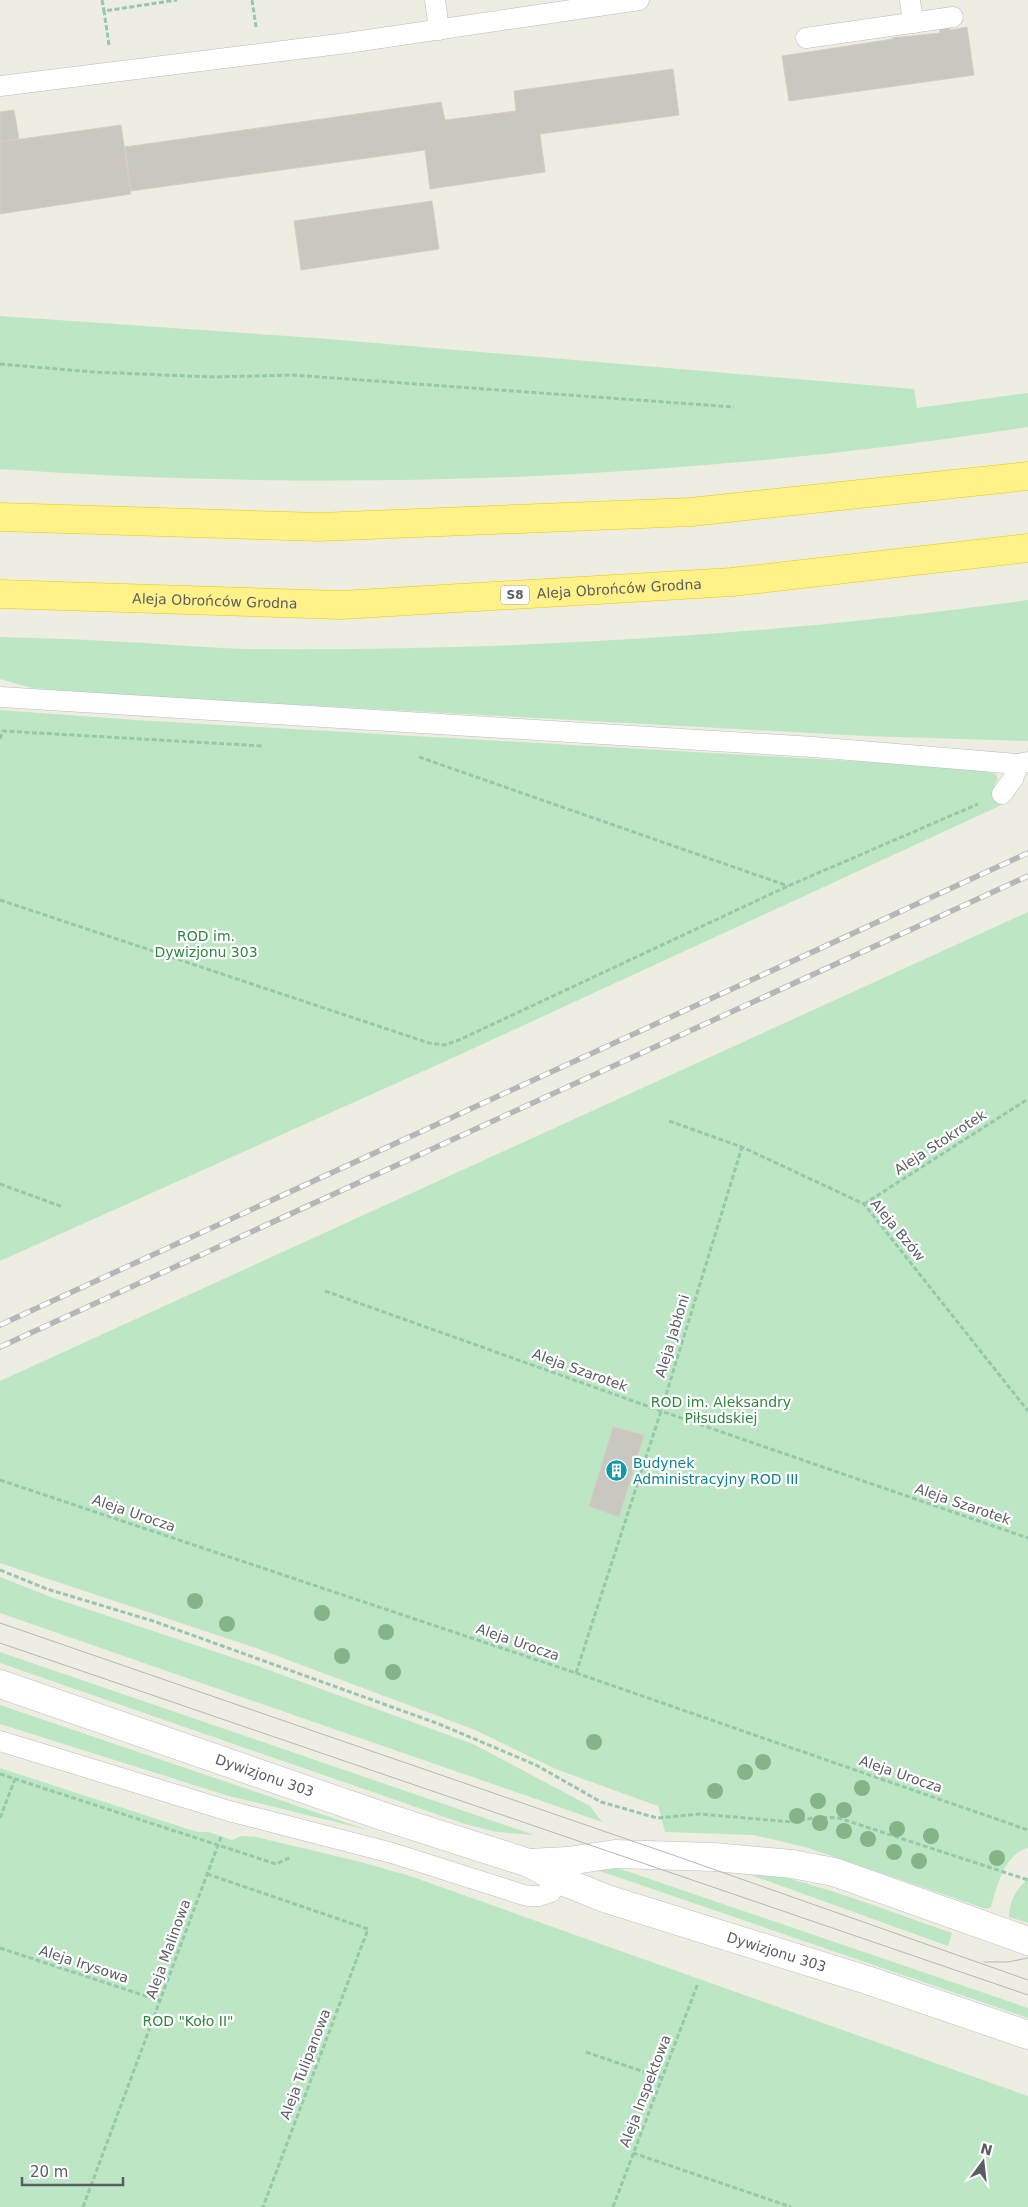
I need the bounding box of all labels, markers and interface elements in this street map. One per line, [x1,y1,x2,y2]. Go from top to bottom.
street label: Aleja Obrońców Grodna [536,576,702,601]
road number: S8 [501,586,529,604]
street label: Aleja Obrońców Grodna [132,590,298,612]
park label: ROD im. Dywizjonu 303 [154,928,258,960]
street label: Aleja Stokrotek [891,1106,990,1178]
street label: Aleja Bzów [867,1196,929,1264]
street label: Aleja Jabłoni [652,1293,692,1379]
street label: Aleja Szarotek [530,1345,631,1395]
park label: ROD im. Aleksandry Piłsudskiej [651,1394,791,1426]
place label: Budynek Administracyjny ROD III [633,1455,798,1487]
building icon: Budynek Administracyjny ROD III [605,1459,629,1483]
street label: Aleja Szarotek [913,1480,1014,1528]
street label: Aleja Urocza [90,1491,178,1535]
street label: Aleja Urocza [474,1620,562,1664]
street label: Dywizjonu 303 [213,1751,316,1800]
street label: Aleja Urocza [857,1752,945,1796]
street label: Aleja Malinowa [143,1897,193,2001]
street label: Dywizjonu 303 [725,1929,828,1975]
street label: Aleja Irysowa [37,1942,131,1986]
street label: Aleja Tulipanowa [277,2007,333,2121]
park label: ROD "Koło II" [142,2013,234,2029]
street label: Aleja Inspektowa [616,2033,674,2149]
north arrow [958,2137,1008,2187]
text: N [979,2140,994,2159]
scale bar [22,2154,124,2186]
text: 20 m [30,2163,68,2181]

